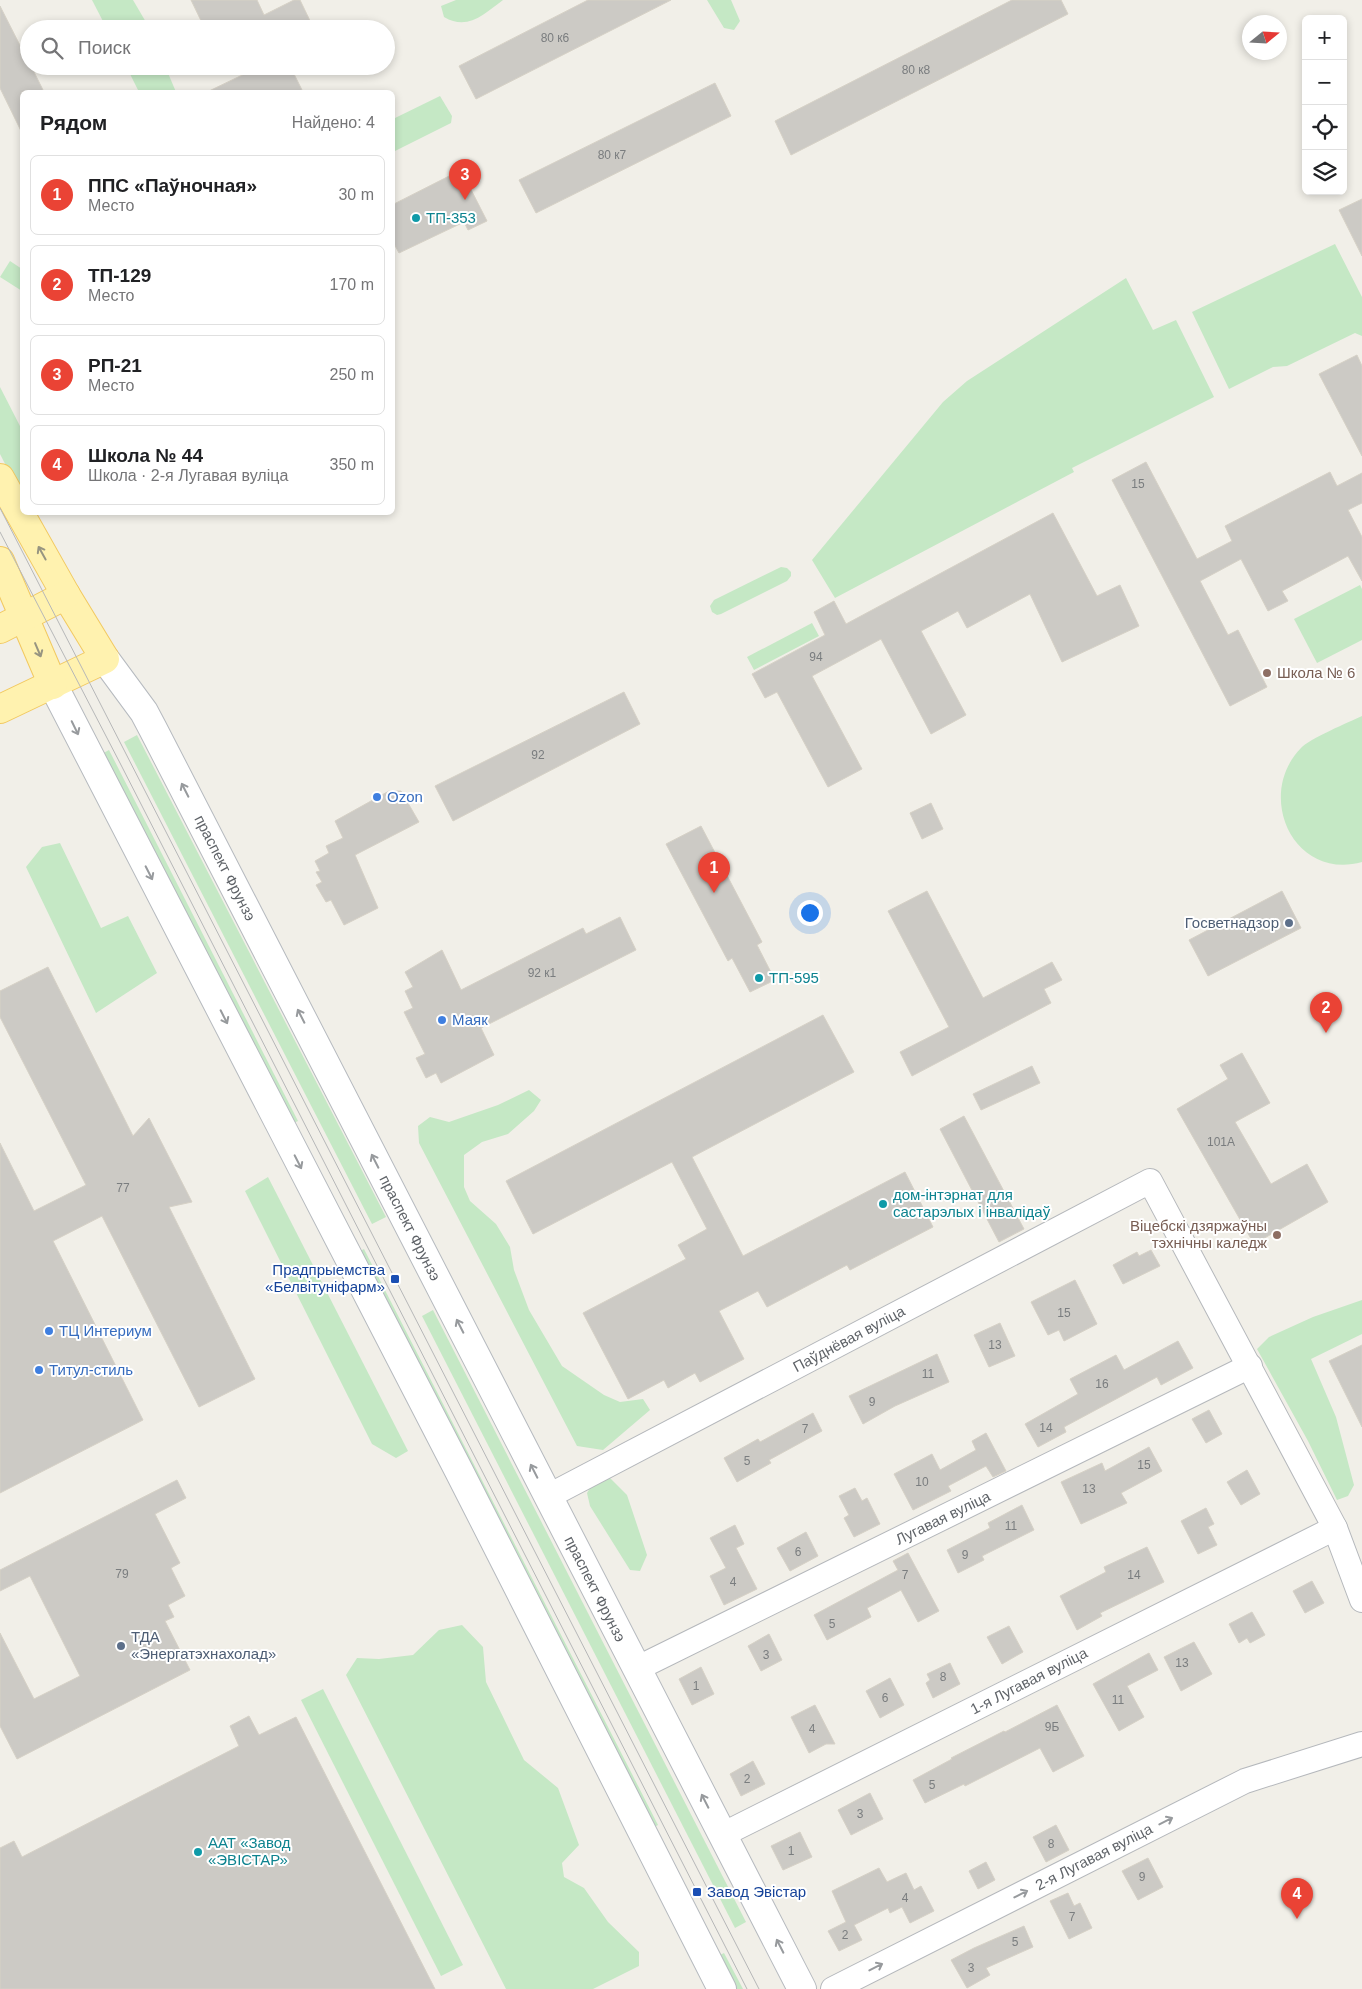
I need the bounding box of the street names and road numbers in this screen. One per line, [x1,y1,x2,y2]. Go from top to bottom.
street label: праспект Фрунзэ [191,812,260,924]
street label: праспект Фрунзэ [376,1172,445,1284]
street label: Паўднёвая вуліца [790,1302,908,1375]
street label: Лугавая вуліца [893,1487,993,1548]
street label: праспект Фрунзэ [561,1533,630,1645]
street label: 1-я Лугавая вуліца [967,1643,1091,1717]
street label: 2-я Лугавая вуліца [1032,1819,1156,1893]

